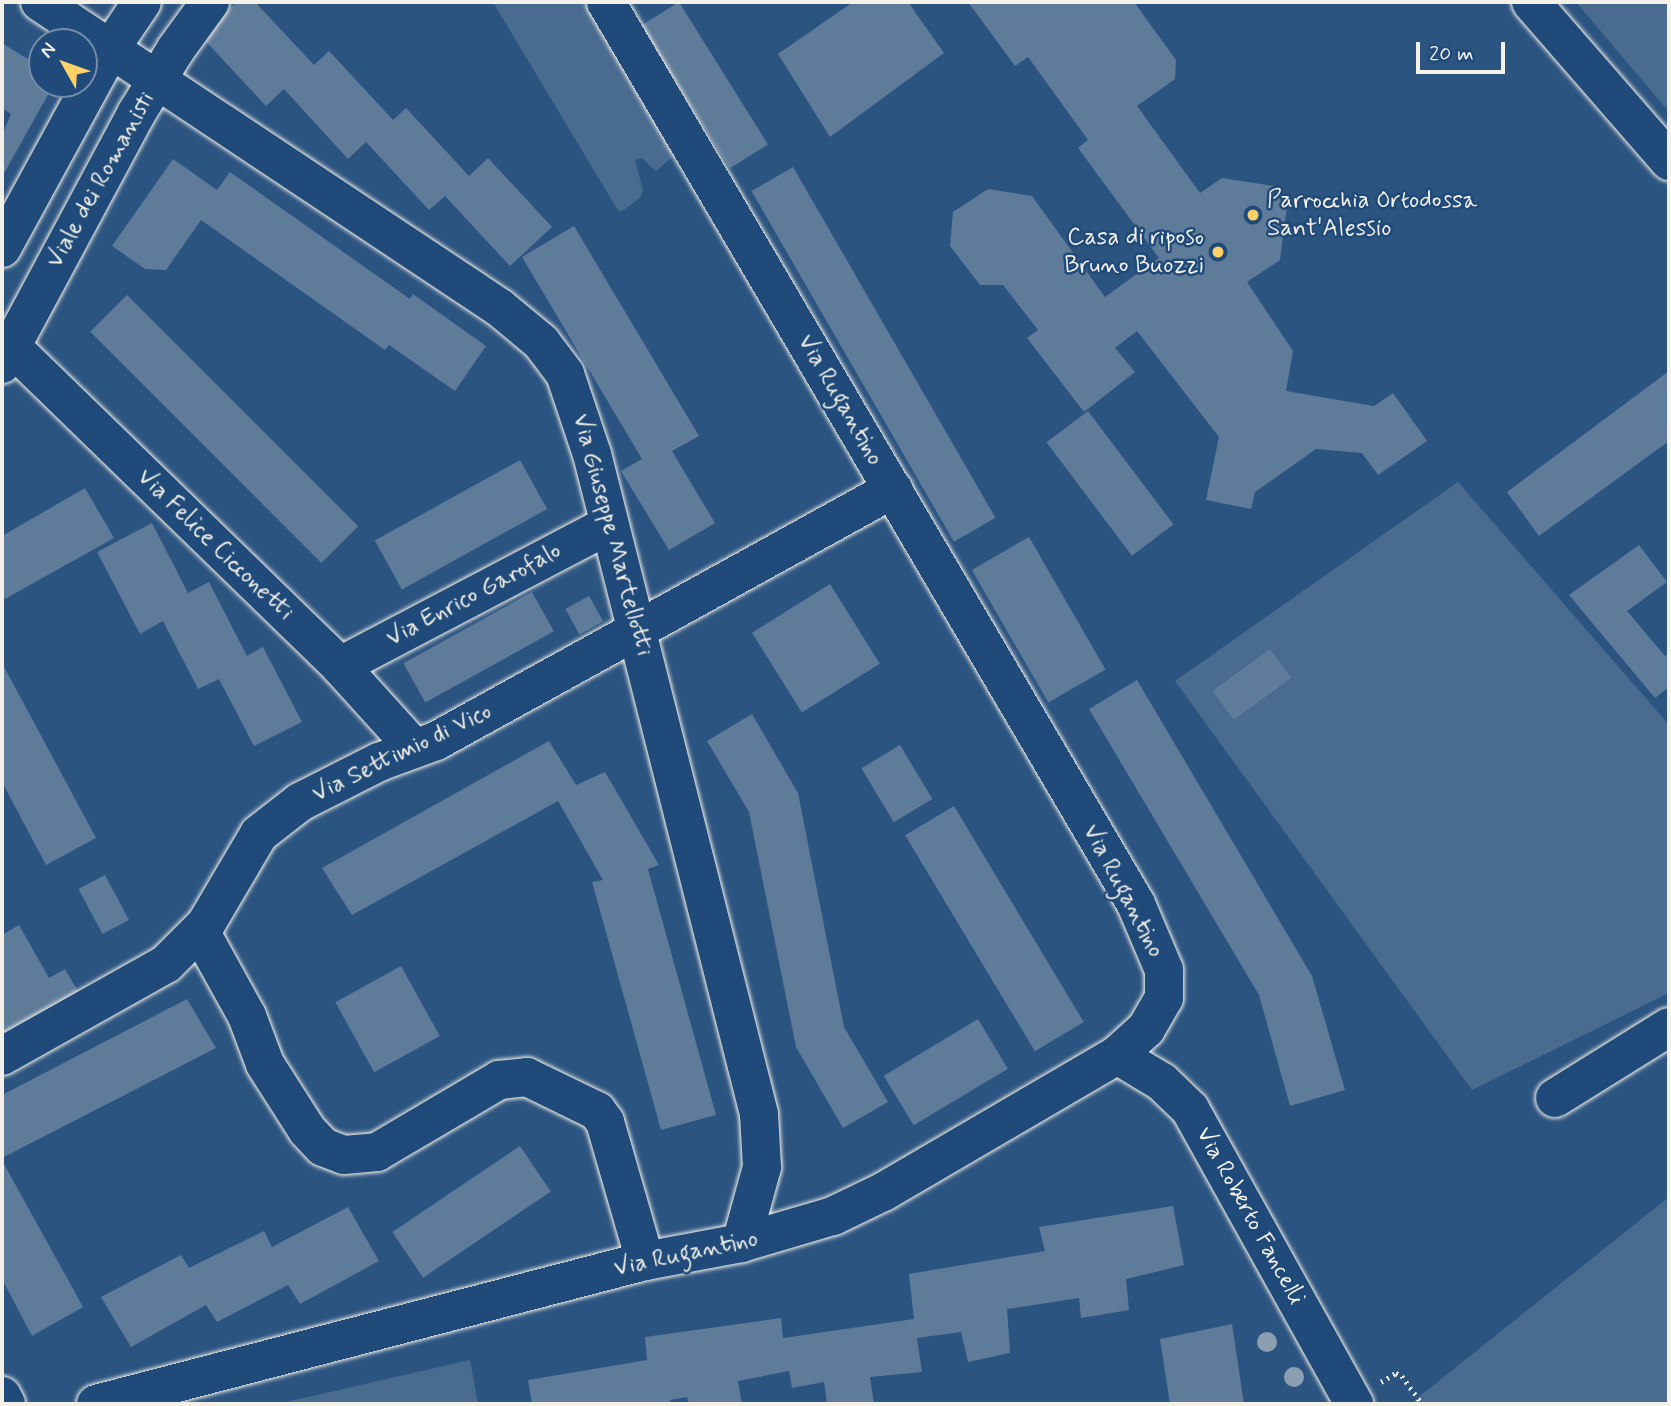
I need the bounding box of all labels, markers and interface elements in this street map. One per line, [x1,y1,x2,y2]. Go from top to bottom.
north arrow [28,28,98,98]
scale bar [1419,28,1508,72]
text: N [34,38,62,63]
text: 20 m [1429,40,1474,68]
street label: Viale dei Romanisti [41,88,161,272]
place label: Parrocchia Ortodossa Sant'Alessio [1267,187,1475,243]
marker: Parrocchia Ortodossa Sant'Alessio [1245,207,1261,223]
place label: Casa di riposo Bruno Buozzi [1067,224,1204,280]
marker: Casa di riposo Bruno Buozzi [1210,244,1226,260]
street label: Via Rugantino [792,331,888,469]
street label: Via Giuseppe Martellotti [567,414,657,656]
street label: Via Felice Cicconetti [130,462,300,628]
street label: Via Enrico Garofalo [383,538,565,652]
street label: Via Settimio di Vico [306,697,498,809]
street label: Via Rugantino [1077,821,1169,961]
street label: Via Roberto Fancelli [1189,1122,1311,1310]
street label: Via Rugantino [613,1225,759,1283]

